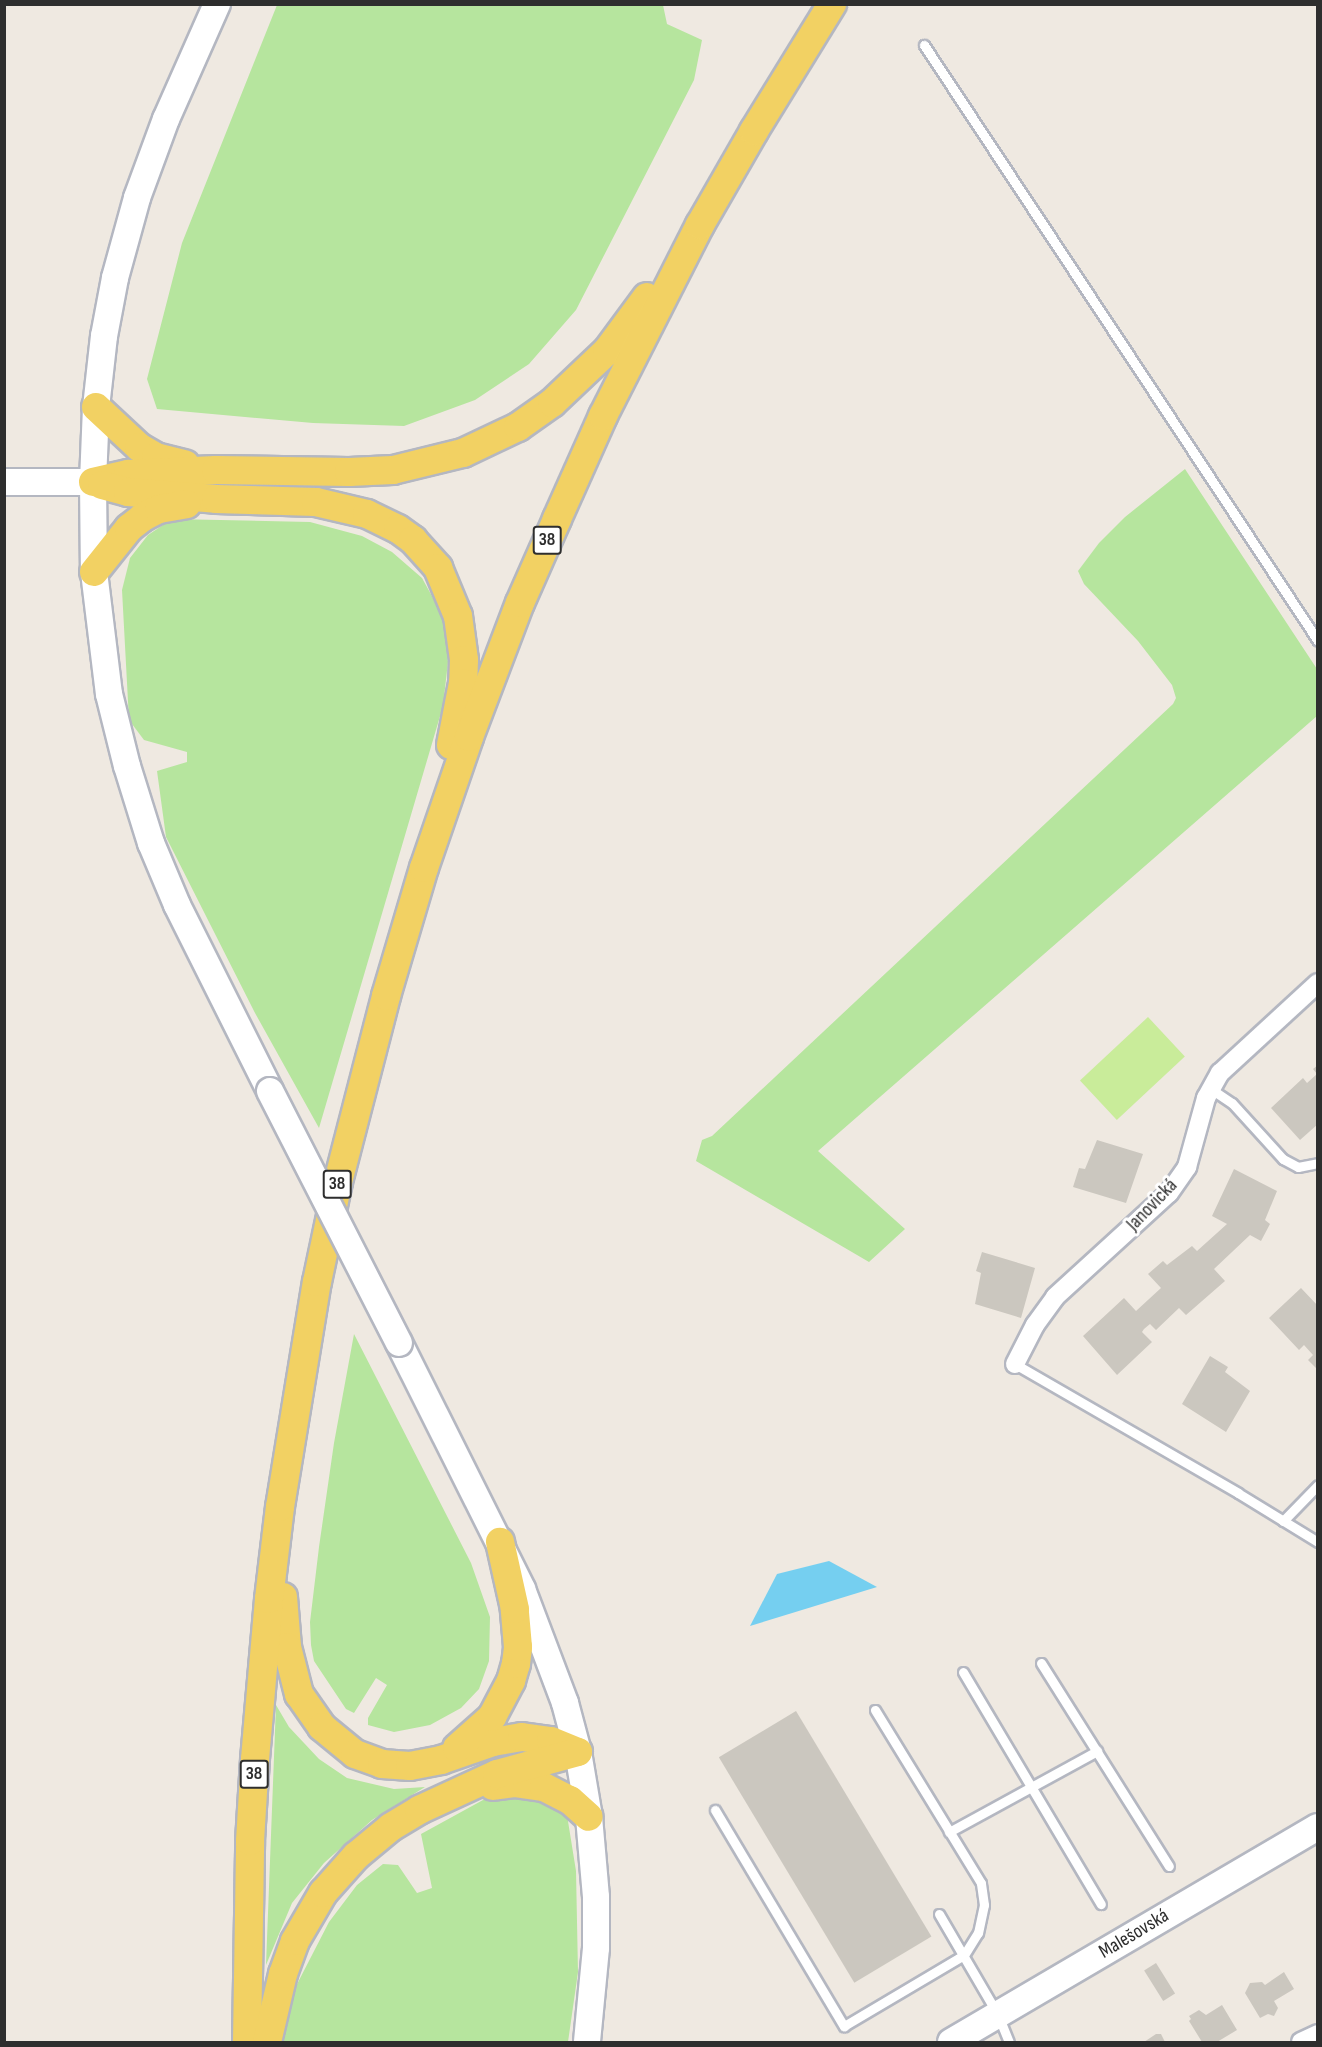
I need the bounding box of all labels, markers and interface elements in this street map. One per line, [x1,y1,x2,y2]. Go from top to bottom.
road number: 38 [532,525,562,555]
road number: 38 [322,1169,352,1199]
street label: Janovická [1121,1174,1183,1236]
road number: 38 [239,1759,269,1789]
street label: Malešovská [1095,1904,1173,1964]

